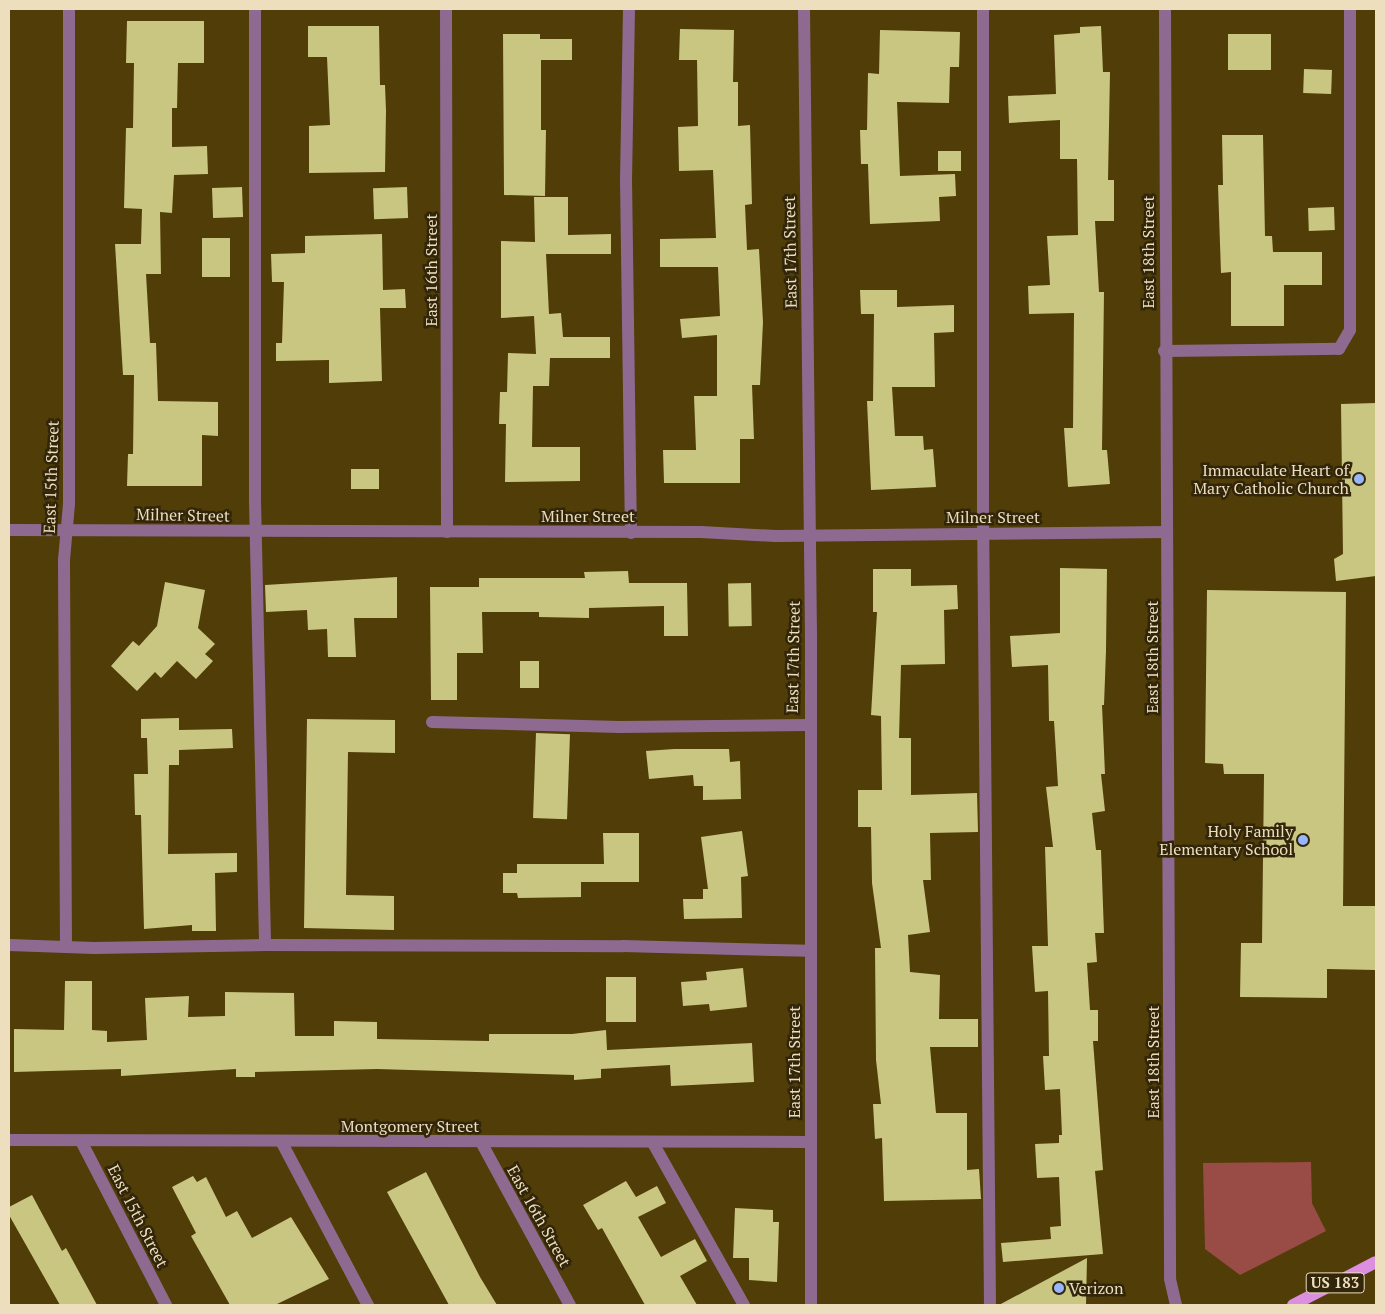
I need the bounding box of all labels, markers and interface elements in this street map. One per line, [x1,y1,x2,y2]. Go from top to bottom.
street label: East 18th Street [1138,195,1158,309]
street label: East 17th Street [779,196,801,308]
street label: East 16th Street [421,213,441,327]
street label: East 15th Street [39,420,63,534]
place label: Immaculate Heart of Mary Catholic Church [1193,460,1349,498]
marker: Immaculate Heart of Mary Catholic Church [1353,473,1365,485]
street label: Milner Street [136,505,230,525]
street label: Milner Street [541,506,635,526]
street label: Milner Street [946,507,1040,527]
street label: East 18th Street [1142,600,1162,714]
street label: East 17th Street [782,601,804,713]
place label: Holy Family Elementary School [1159,821,1293,859]
marker: Holy Family Elementary School [1297,834,1309,846]
street label: East 18th Street [1143,1005,1163,1119]
street label: East 17th Street [784,1006,804,1118]
street label: Montgomery Street [341,1116,479,1136]
street label: East 15th Street [104,1161,172,1271]
street label: East 16th Street [503,1162,575,1270]
road number: US 183 [1305,1270,1365,1296]
place label: Verizon [1069,1278,1123,1298]
marker: Verizon [1053,1282,1065,1294]

